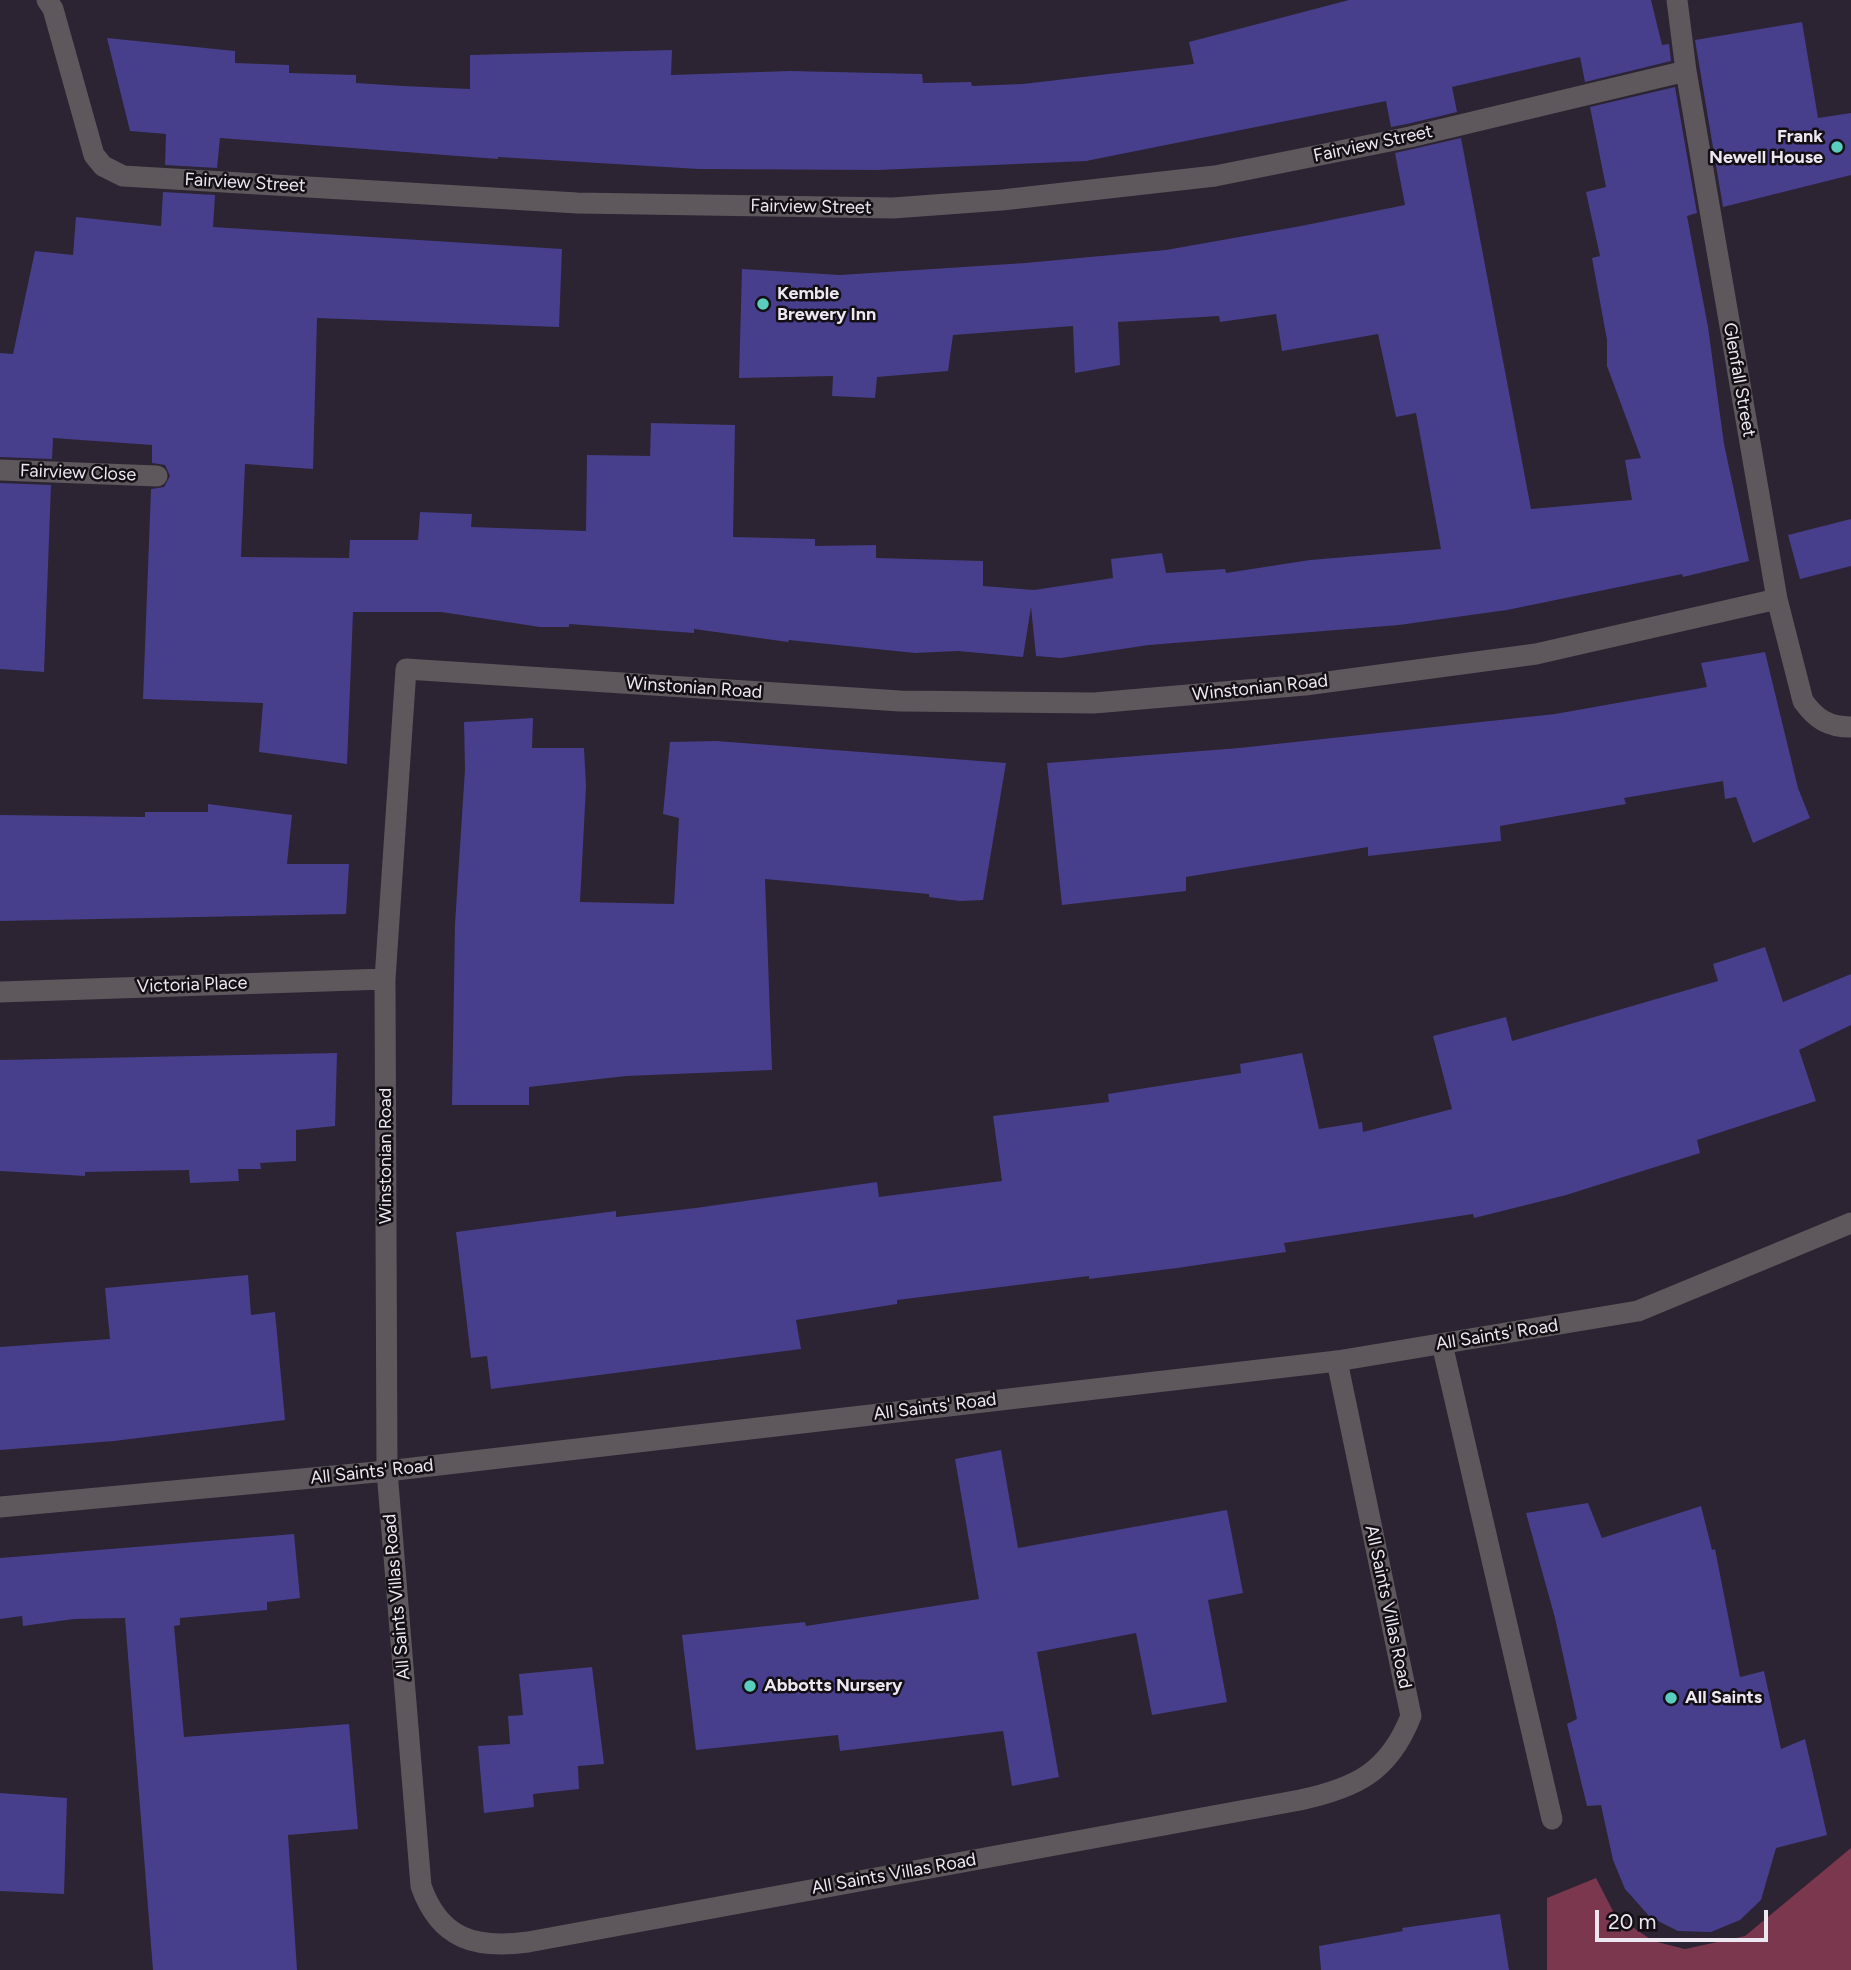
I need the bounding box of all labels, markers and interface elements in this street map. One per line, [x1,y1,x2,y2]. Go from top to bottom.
street label: Fairview Street [1311,121,1435,167]
place label: Frank Newell House [1709,126,1823,168]
marker: Frank Newell House [1829,139,1845,155]
street label: Fairview Street [184,169,306,197]
street label: Fairview Street [750,195,872,219]
place label: Kemble Brewery Inn [777,283,876,326]
marker: Kemble Brewery Inn [755,296,771,312]
street label: Glenfall Street [1718,321,1760,439]
street label: Fairview Close [19,460,137,486]
street label: Winstonian Road [1191,670,1329,706]
street label: Winstonian Road [625,672,763,704]
street label: Victoria Place [136,972,248,998]
street label: Winstonian Road [375,1088,397,1224]
street label: All Saints' Road [1434,1315,1560,1355]
street label: All Saints' Road [872,1389,998,1425]
street label: All Saints' Road [309,1455,435,1489]
street label: All Saints Villas Road [379,1513,415,1681]
street label: All Saints Villas Road [1360,1523,1416,1691]
place label: Abbotts Nursery [764,1675,902,1697]
marker: Abbotts Nursery [742,1678,758,1694]
place label: All Saints [1685,1687,1762,1709]
marker: All Saints [1663,1690,1679,1706]
street label: All Saints Villas Road [810,1849,978,1899]
scale bar [1599,1896,1772,1940]
text: 20 m [1608,1909,1656,1934]

